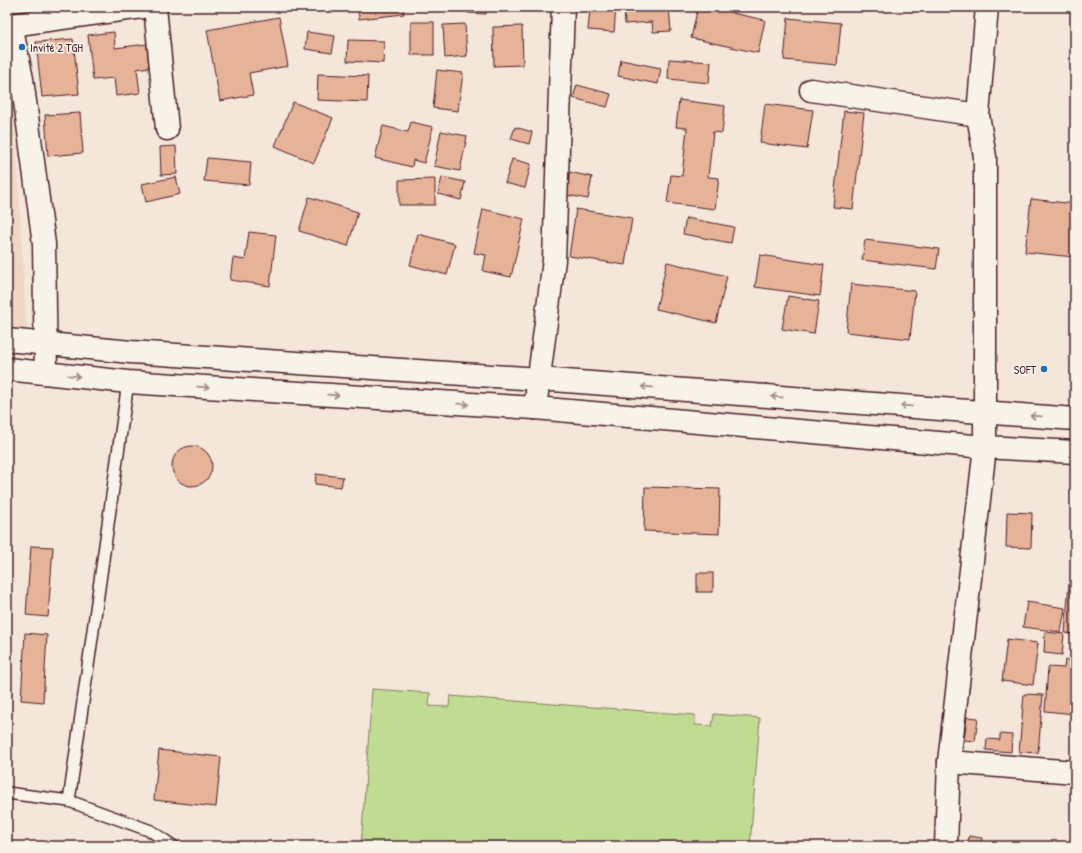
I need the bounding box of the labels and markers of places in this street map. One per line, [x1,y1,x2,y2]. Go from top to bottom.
place label: Invité 2 TGH [30,39,83,56]
marker: Invité 2 TGH [17,42,27,52]
place label: SOFT [1014,361,1036,378]
marker: SOFT [1039,364,1049,374]

